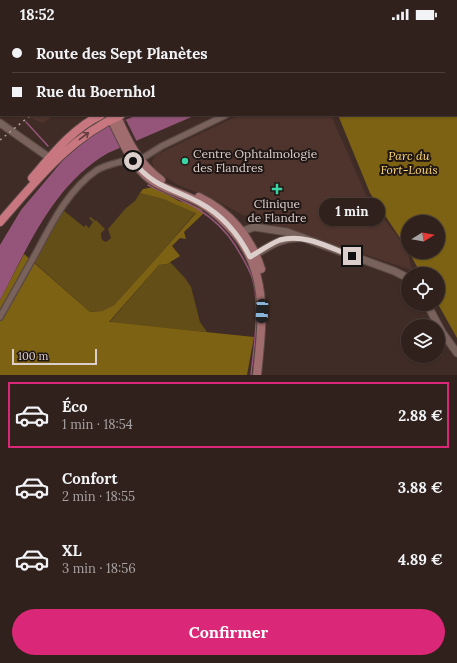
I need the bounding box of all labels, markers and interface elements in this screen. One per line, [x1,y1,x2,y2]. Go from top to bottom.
text: 18:52 [20,5,55,24]
text: Route des Sept Planètes [36,44,208,63]
text: Rue du Boernhol [36,82,155,101]
one-way arrow [78,132,89,140]
place label: Centre Ophtalmologie des Flandres [193,146,318,175]
park label: Parc du Fort-Louis [380,148,438,177]
route start [124,152,142,170]
marker: Centre Ophtalmologie des Flandres [180,156,190,166]
marker: Clinique de Flandre [271,183,283,195]
place label: Clinique de Flandre [248,196,307,225]
callout: 1 min [319,198,385,226]
text: 1 min [335,203,369,220]
north arrow [401,215,445,259]
map controls [401,215,445,363]
route end [343,247,361,265]
button: locate [401,267,445,311]
car [255,299,269,323]
button: layers [401,319,445,363]
scale bar [12,347,97,366]
text: 100 m [18,349,48,363]
icon: car [14,397,50,433]
text: Éco [62,397,88,416]
text: 2.88 € [398,406,443,425]
text: 1 min · 18:54 [62,416,133,433]
icon: car [14,469,50,505]
text: Confort [62,469,118,488]
text: 3.88 € [398,478,443,497]
text: 2 min · 18:55 [62,488,135,505]
icon: car [14,541,50,577]
text: XL [62,541,82,560]
text: 4.89 € [398,550,443,569]
text: 3 min · 18:56 [62,560,136,577]
button: Confirmer [12,609,445,655]

